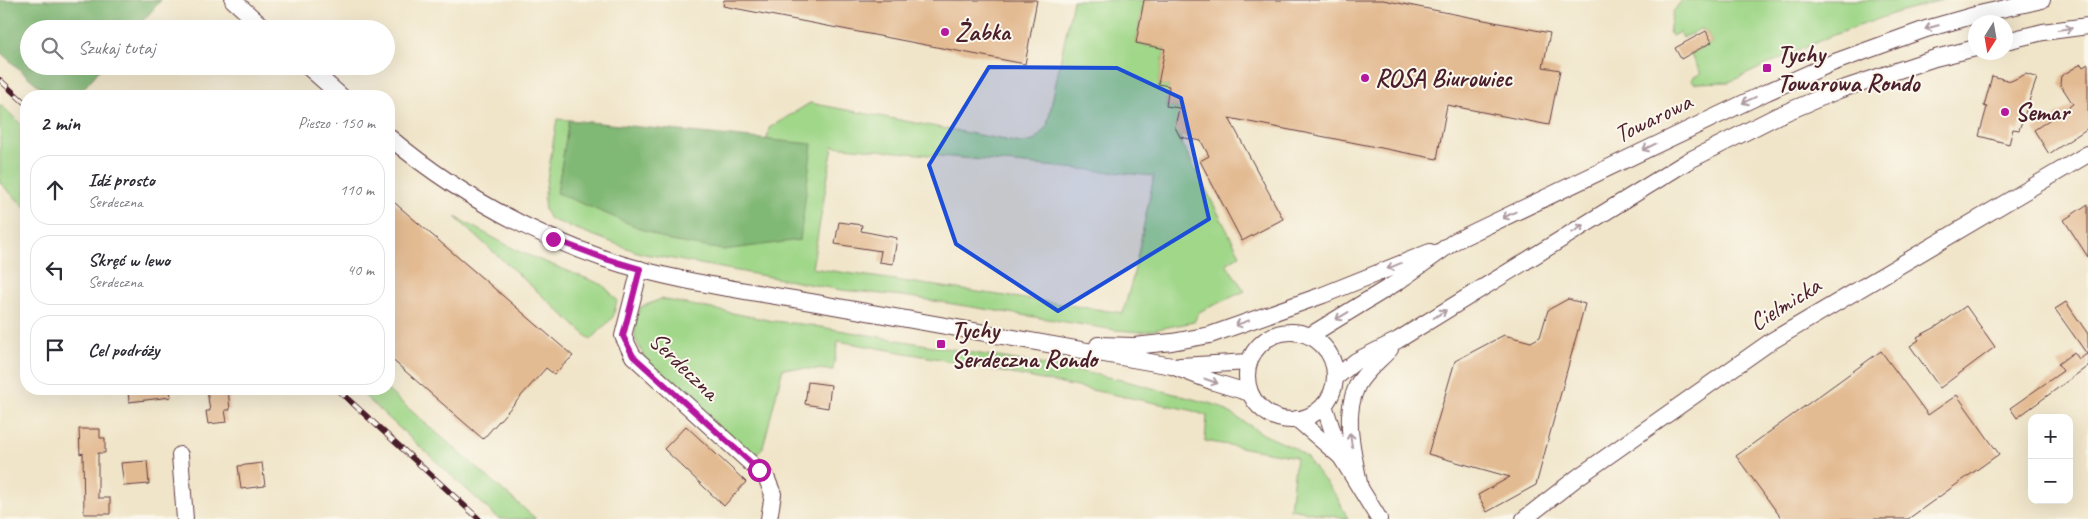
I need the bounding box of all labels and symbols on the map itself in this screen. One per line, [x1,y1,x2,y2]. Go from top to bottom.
north arrow [1968,15,2013,60]
place label: Żabka [955,16,1012,48]
one-way arrow [1925,23,1941,33]
one-way arrow [2057,24,2073,34]
marker: Żabka [939,26,951,38]
place label: Tychy Towarowa Rondo [1777,38,1921,99]
place label: ROSA Biurowiec [1375,62,1514,94]
marker: Tychy Towarowa Rondo [1761,62,1773,74]
marker: ROSA Biurowiec [1359,72,1371,84]
street label: Towarowa [1609,85,1699,150]
one-way arrow [1742,96,1757,105]
place label: Semar [2015,96,2072,128]
marker: Semar [1999,106,2011,118]
one-way arrow [1642,143,1657,153]
one-way arrow [1502,211,1517,220]
one-way arrow [1571,223,1585,234]
route end [542,228,565,251]
one-way arrow [1387,262,1402,272]
street label: Cielmicka [1743,269,1828,338]
one-way arrow [1432,309,1446,319]
one-way arrow [1335,312,1349,322]
place label: Tychy Serdeczna Rondo [951,314,1100,375]
one-way arrow [1234,319,1250,329]
street label: Serdeczna [642,325,728,409]
marker: Tychy Serdeczna Rondo [935,338,947,350]
one-way arrow [1203,377,1218,386]
one-way arrow [1346,432,1356,448]
route start [748,459,771,482]

